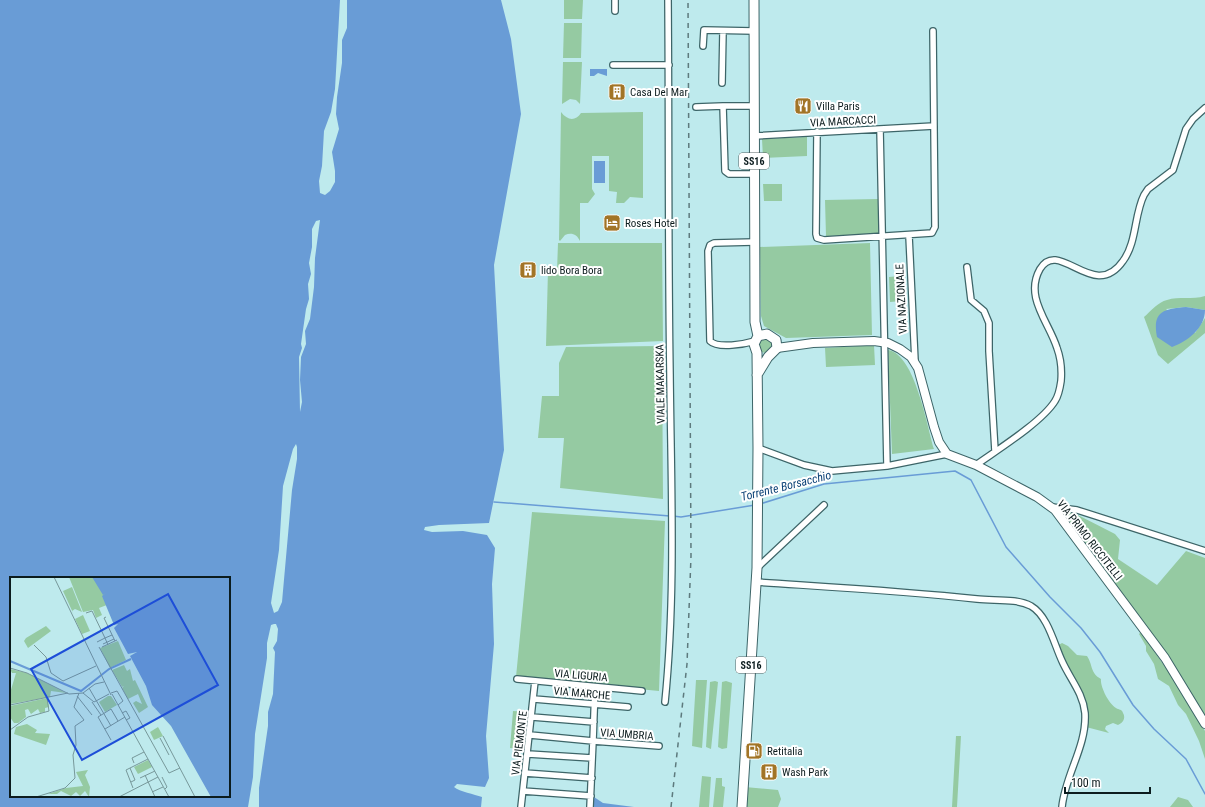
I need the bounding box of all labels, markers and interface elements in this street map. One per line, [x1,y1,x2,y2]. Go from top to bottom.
building icon: Casa Del Mar [607,82,627,102]
place label: Casa Del Mar [630,86,688,99]
restaurant icon: Villa Paris [793,96,813,116]
place label: Villa Paris [816,100,860,113]
street label: VIA MARCACCI [810,113,876,130]
road number: SS16 [739,153,769,169]
hotel icon: Roses Hotel [602,213,622,233]
place label: Roses Hotel [625,217,677,230]
building icon: lido Bora Bora [518,260,538,280]
street label: VIA NAZIONALE [893,263,910,334]
place label: lido Bora Bora [541,264,602,277]
street label: VIALE MAKARSKA [653,343,668,424]
water label: Torrente Borsacchio [739,468,833,504]
street label: VIA PRIMO RICCITELLI [1054,498,1125,583]
inset map [10,577,230,797]
road number: SS16 [736,657,766,673]
street label: VIA LIGURIA [554,667,609,684]
street label: VIA MARCHE [553,685,611,703]
street label: VIA PIEMONTE [509,709,530,776]
street label: VIA UMBRIA [600,726,655,743]
fuel station icon: Retitalia [744,741,764,761]
place label: Retitalia [767,745,803,758]
building icon: Wash Park [759,762,779,782]
place label: Wash Park [782,766,828,779]
scale bar [1065,769,1150,795]
text: 100 m [1071,776,1101,790]

